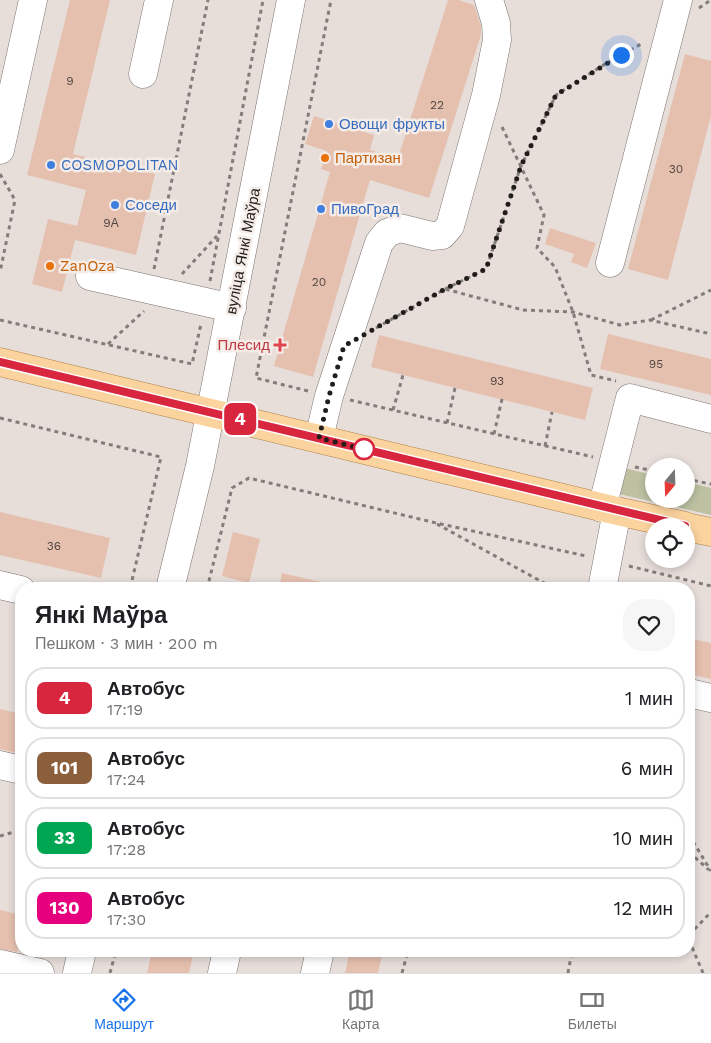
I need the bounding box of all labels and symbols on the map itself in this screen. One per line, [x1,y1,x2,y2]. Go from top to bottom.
your location [609,43,634,68]
house number: 9 [66,74,74,88]
house number: 22 [430,98,444,112]
place label: Овощи фрукты [339,115,445,133]
marker: Овощи фрукты [323,118,335,130]
place label: Партизан [335,149,401,167]
marker: Партизан [319,152,331,164]
place label: COSMOPOLITAN [61,156,179,174]
marker: COSMOPOLITAN [45,159,57,171]
house number: 30 [669,162,683,176]
street label: вуліца Янкі Маўра [222,186,264,316]
place label: Соседи [125,196,177,214]
marker: Соседи [109,199,121,211]
place label: ПивоГрад [331,200,399,218]
marker: ПивоГрад [315,203,327,215]
house number: 9А [103,216,119,230]
place label: ZanOza [60,257,115,275]
marker: ZanOza [44,260,56,272]
house number: 20 [312,275,326,289]
place label: Плесид [217,336,270,354]
marker: Плесид [274,339,286,351]
house number: 95 [649,357,663,371]
house number: 93 [490,374,504,388]
line badge: 4 [224,403,256,435]
unlabelled marker [353,438,375,460]
north arrow [645,458,695,508]
house number: 36 [47,539,61,553]

